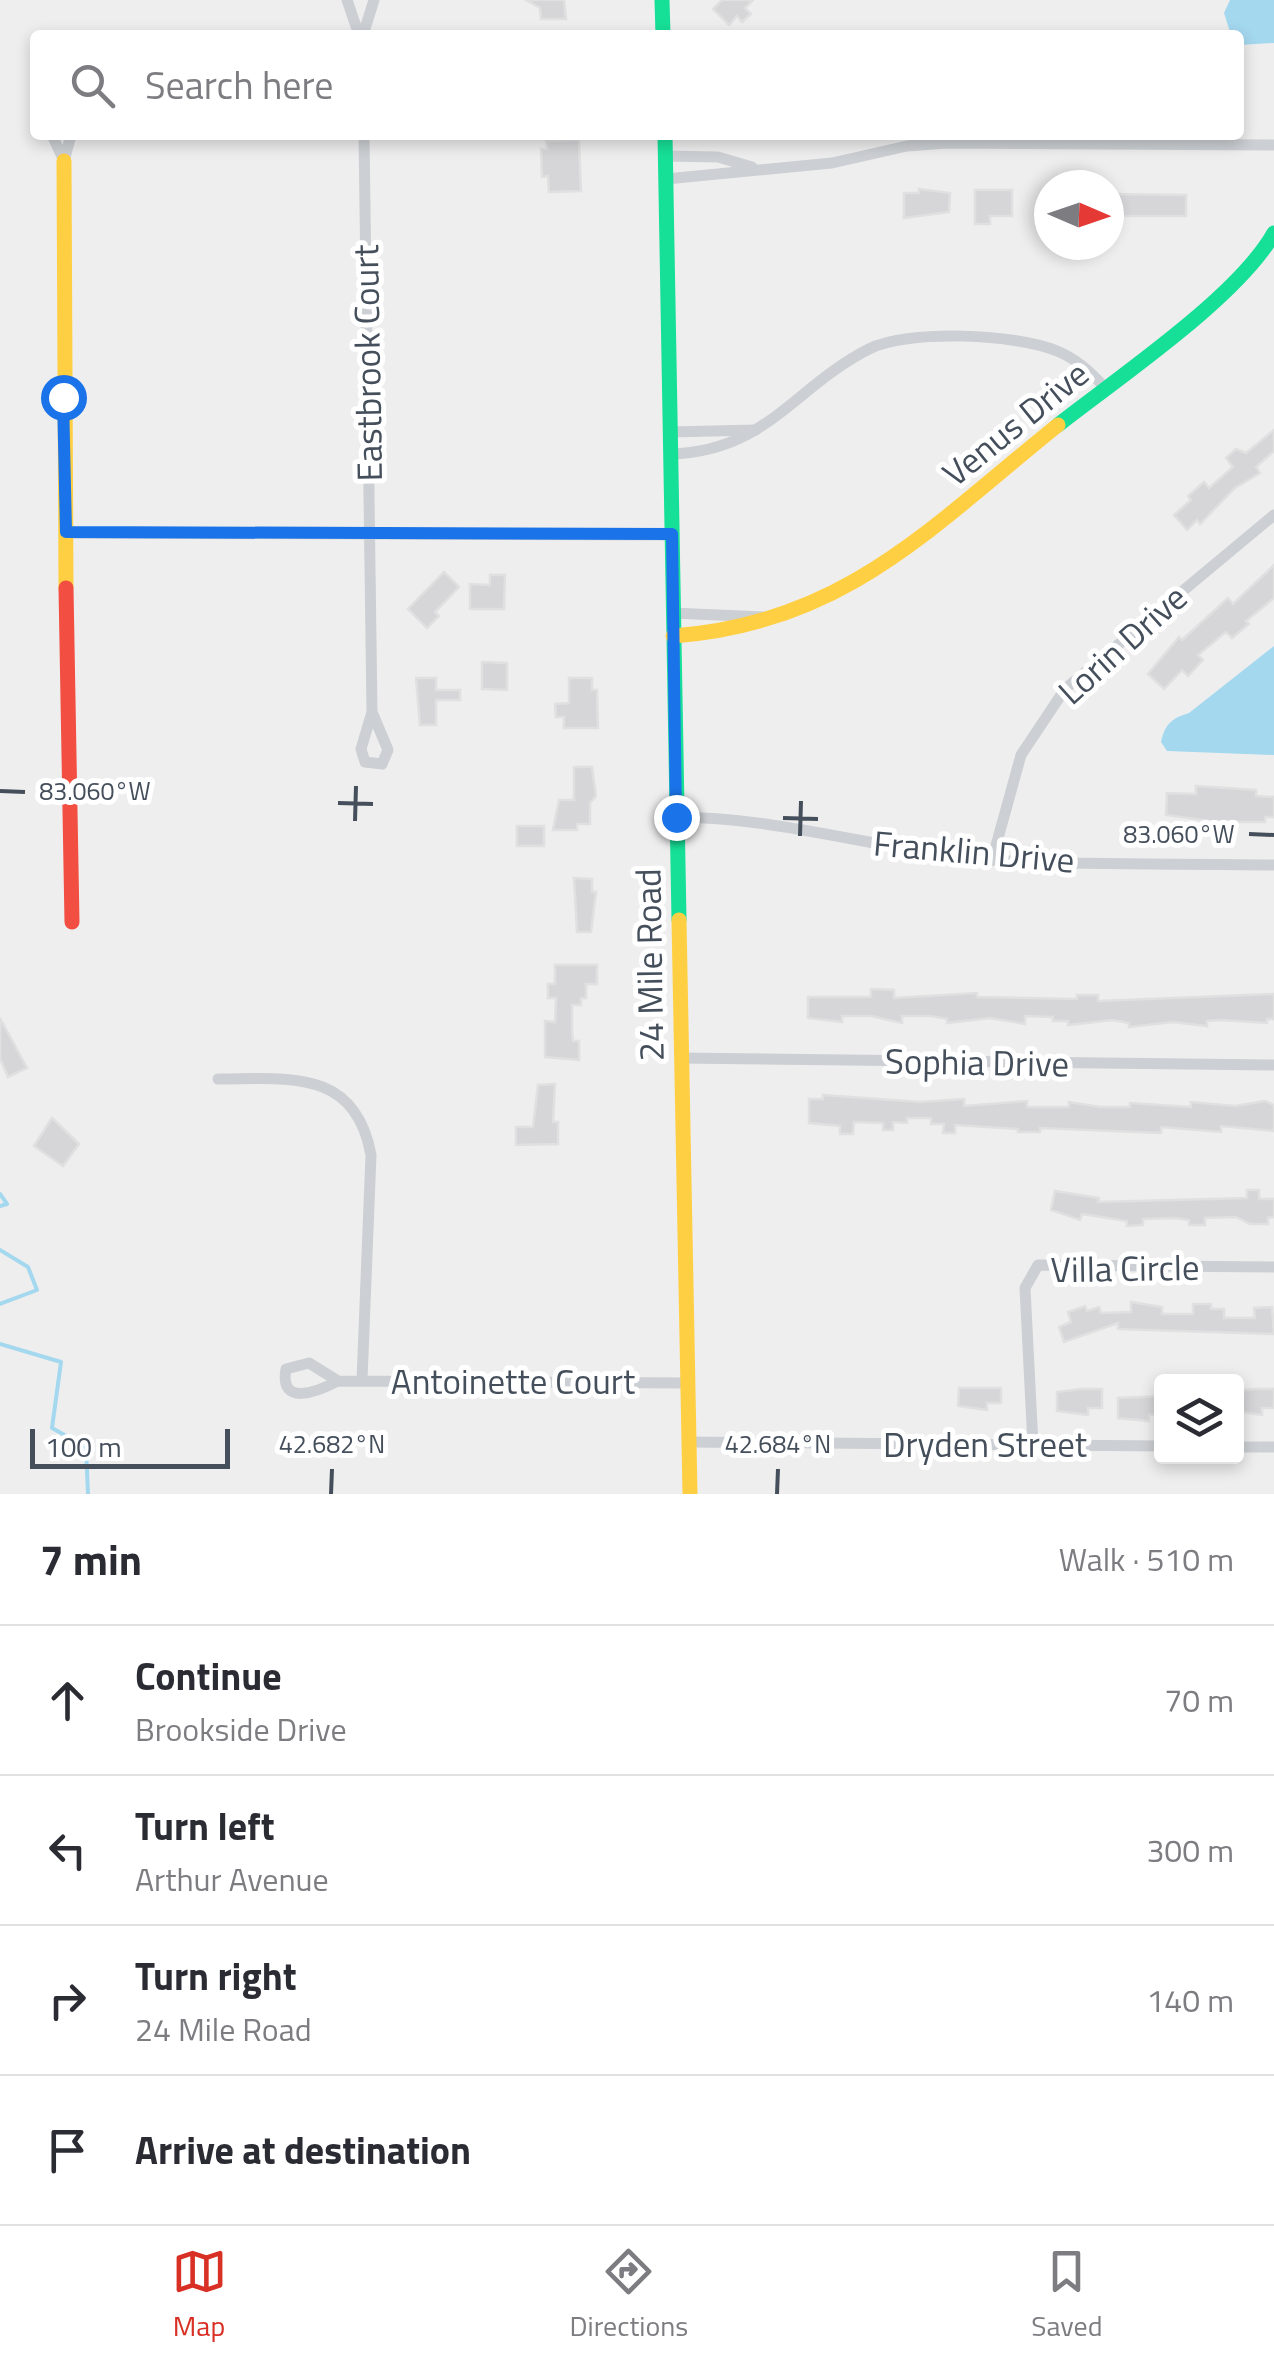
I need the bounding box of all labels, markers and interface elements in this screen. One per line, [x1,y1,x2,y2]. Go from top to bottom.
search box [30,30,1244,140]
text: Search here [145,56,333,114]
icon: search [65,58,120,113]
north arrow [1034,170,1124,260]
street label: Eastbrook Court [338,244,396,482]
street label: Venus Drive [930,347,1100,499]
route start [41,375,87,421]
street label: Lorin Drive [1045,571,1199,717]
text: 83.060°W [39,772,151,810]
route end [654,795,700,841]
street label: Franklin Drive [871,815,1077,887]
text: 83.060°W [1123,815,1235,853]
street label: 24 Mile Road [620,868,678,1062]
street label: Sophia Drive [884,1033,1070,1091]
street label: Villa Circle [1050,1240,1200,1296]
street label: Antoinette Court [391,1354,635,1408]
map controls [1154,1374,1244,1464]
button: layers [1154,1374,1244,1464]
street label: Dryden Street [883,1417,1087,1471]
scale bar [30,1424,230,1468]
text: 100 m [45,1425,122,1468]
text: 42.682°N [279,1425,385,1463]
text: 42.684°N [725,1425,831,1463]
text: 7 min [40,1527,142,1591]
text: Walk · 510 m [1059,1535,1234,1583]
text: Continue [135,1647,282,1705]
icon: ahead [40,1673,95,1728]
text: 70 m [1164,1676,1234,1724]
text: Brookside Drive [135,1705,347,1753]
text: Turn left [135,1797,275,1855]
icon: left [40,1823,95,1878]
text: 300 m [1146,1826,1234,1874]
text: Arthur Avenue [135,1855,329,1903]
text: Turn right [135,1947,297,2005]
icon: right [40,1973,95,2028]
text: 140 m [1146,1976,1234,2024]
text: 24 Mile Road [135,2005,312,2053]
text: Arrive at destination [135,2121,471,2179]
icon: arrive [40,2123,95,2178]
tab: Map [172,2244,227,2347]
tab: Directions [570,2244,688,2347]
tab: Saved [1031,2244,1102,2347]

